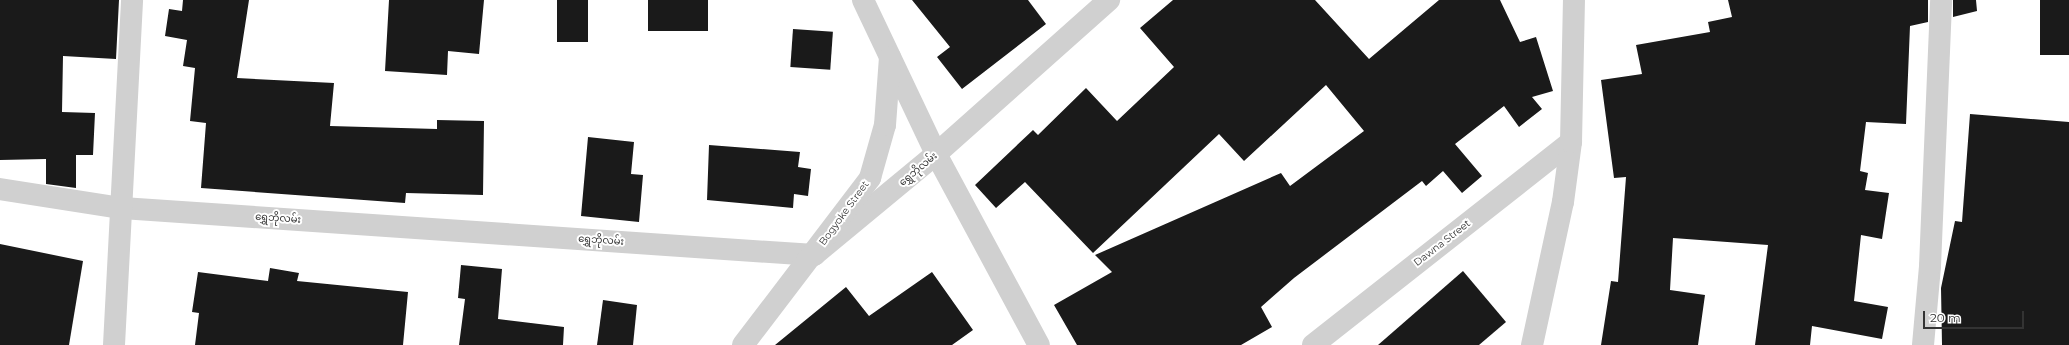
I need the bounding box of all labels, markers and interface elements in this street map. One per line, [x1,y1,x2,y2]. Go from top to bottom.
street label: ရွှေဘိုလမ်း [897,150,939,188]
street label: Bogyoke Street [817,178,871,248]
street label: ရွှေဘိုလမ်း [255,210,301,226]
street label: Dawna Street [1411,217,1473,269]
street label: ရွှေဘိုလမ်း [578,232,624,248]
scale bar [1925,303,2026,329]
text: 20 m [1930,310,1961,325]

